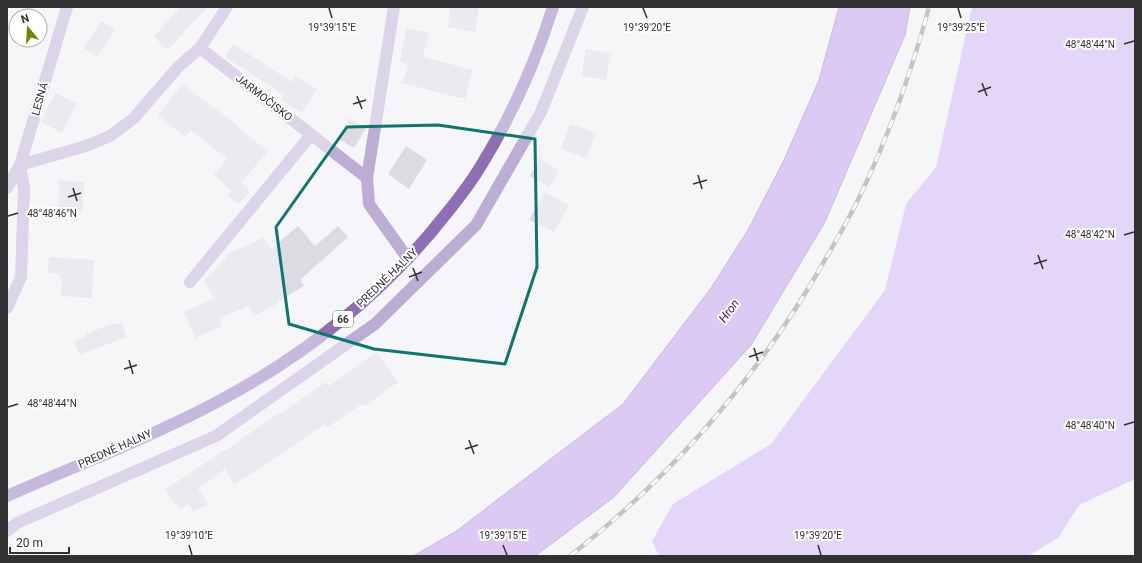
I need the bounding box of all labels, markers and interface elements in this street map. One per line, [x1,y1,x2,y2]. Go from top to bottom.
north arrow [8,8,48,48]
text: N [19,12,31,26]
text: 19°39'15"E [308,22,356,33]
text: 19°39'20"E [623,22,671,33]
text: 19°39'25"E [937,22,985,33]
text: 48°48'44"N [1065,39,1115,50]
street label: JARMOČISKO [233,71,295,124]
street label: LESNÁ [29,80,51,117]
text: 48°48'46"N [27,208,77,219]
text: 48°48'42"N [1065,229,1115,240]
street label: PREDNÉ HALNY [354,245,420,310]
water label: Hron [716,297,742,325]
road number: 66 [333,311,353,327]
text: 48°48'44"N [27,398,77,409]
text: 48°48'40"N [1065,420,1115,431]
street label: PREDNÉ HALNY [76,427,154,471]
scale bar [10,529,69,555]
text: 19°39'10"E [165,530,213,541]
text: 19°39'15"E [479,530,527,541]
text: 19°39'20"E [794,530,842,541]
text: 20 m [16,536,43,550]

